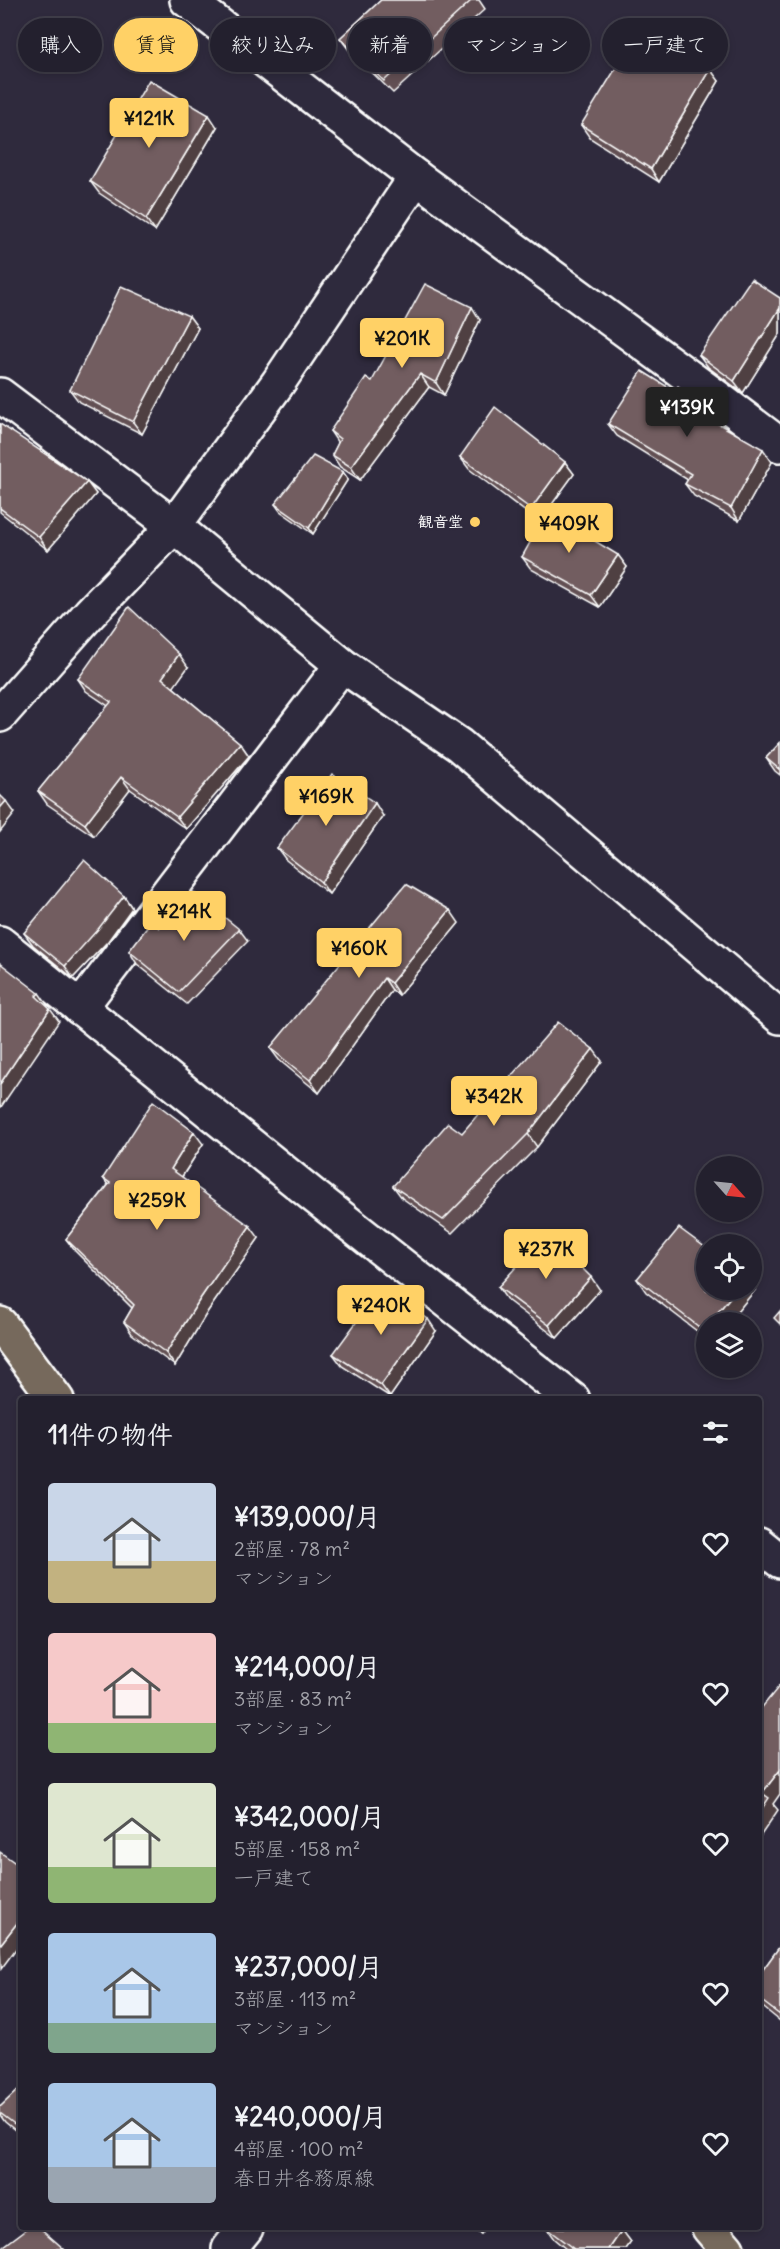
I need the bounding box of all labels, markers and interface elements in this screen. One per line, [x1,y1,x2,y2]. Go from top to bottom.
chip: 購入 [18,18,102,72]
chip: 賃貸 [114,18,198,72]
chip: 絞り込み [210,18,336,72]
chip: 新着 [348,18,432,72]
chip: マンション [444,18,590,72]
chip: 一戸建て [602,18,728,72]
pin: ¥121K [107,98,191,149]
text: ¥121K [124,105,174,130]
pin: ¥201K [360,318,444,369]
text: ¥201K [374,325,430,350]
pin: ¥139K [645,387,729,438]
text: ¥139K [660,394,714,419]
pin: ¥409K [527,503,611,554]
text: ¥409K [539,510,599,535]
place label: 観音堂 [418,512,463,531]
marker: 観音堂 [468,515,482,529]
pin: ¥169K [284,776,368,827]
text: ¥169K [298,783,354,808]
pin: ¥214K [142,891,226,942]
text: ¥214K [157,898,211,923]
pin: ¥160K [317,928,401,979]
text: ¥160K [331,935,387,960]
pin: ¥342K [452,1076,536,1127]
text: ¥342K [465,1083,523,1108]
north arrow [696,1156,762,1222]
map controls [696,1156,762,1378]
pin: ¥259K [115,1180,199,1231]
text: ¥259K [128,1187,186,1212]
pin: ¥237K [504,1229,588,1280]
button: locate [696,1234,762,1300]
text: ¥237K [518,1236,574,1261]
pin: ¥240K [339,1285,423,1336]
text: ¥240K [351,1292,411,1317]
button: layers [696,1312,762,1378]
icon: filters [699,1416,732,1449]
text: 11件の物件 [48,1418,173,1451]
text: ¥139,000/月 [234,1500,381,1533]
icon: home [96,1507,168,1579]
icon: heart [699,1527,732,1560]
text: 2部屋 · 78 m² [234,1536,350,1561]
text: マンション [234,1565,333,1590]
text: ¥214,000/月 [234,1650,381,1683]
icon: home [96,1657,168,1729]
icon: heart [699,1677,732,1710]
text: 3部屋 · 83 m² [234,1686,352,1711]
text: マンション [234,1715,333,1740]
text: ¥342,000/月 [234,1800,385,1833]
icon: home [96,1807,168,1879]
icon: heart [699,1827,732,1860]
text: 5部屋 · 158 m² [234,1836,360,1861]
text: 一戸建て [234,1865,314,1890]
text: ¥237,000/月 [234,1950,383,1983]
icon: home [96,1957,168,2029]
icon: heart [699,1977,732,2010]
text: 3部屋 · 113 m² [234,1986,356,2011]
text: マンション [234,2015,333,2040]
text: ¥240,000/月 [234,2100,387,2133]
icon: home [96,2107,168,2179]
icon: heart [699,2127,732,2160]
text: 4部屋 · 100 m² [234,2136,364,2161]
text: 春日井各務原線 [234,2165,374,2190]

